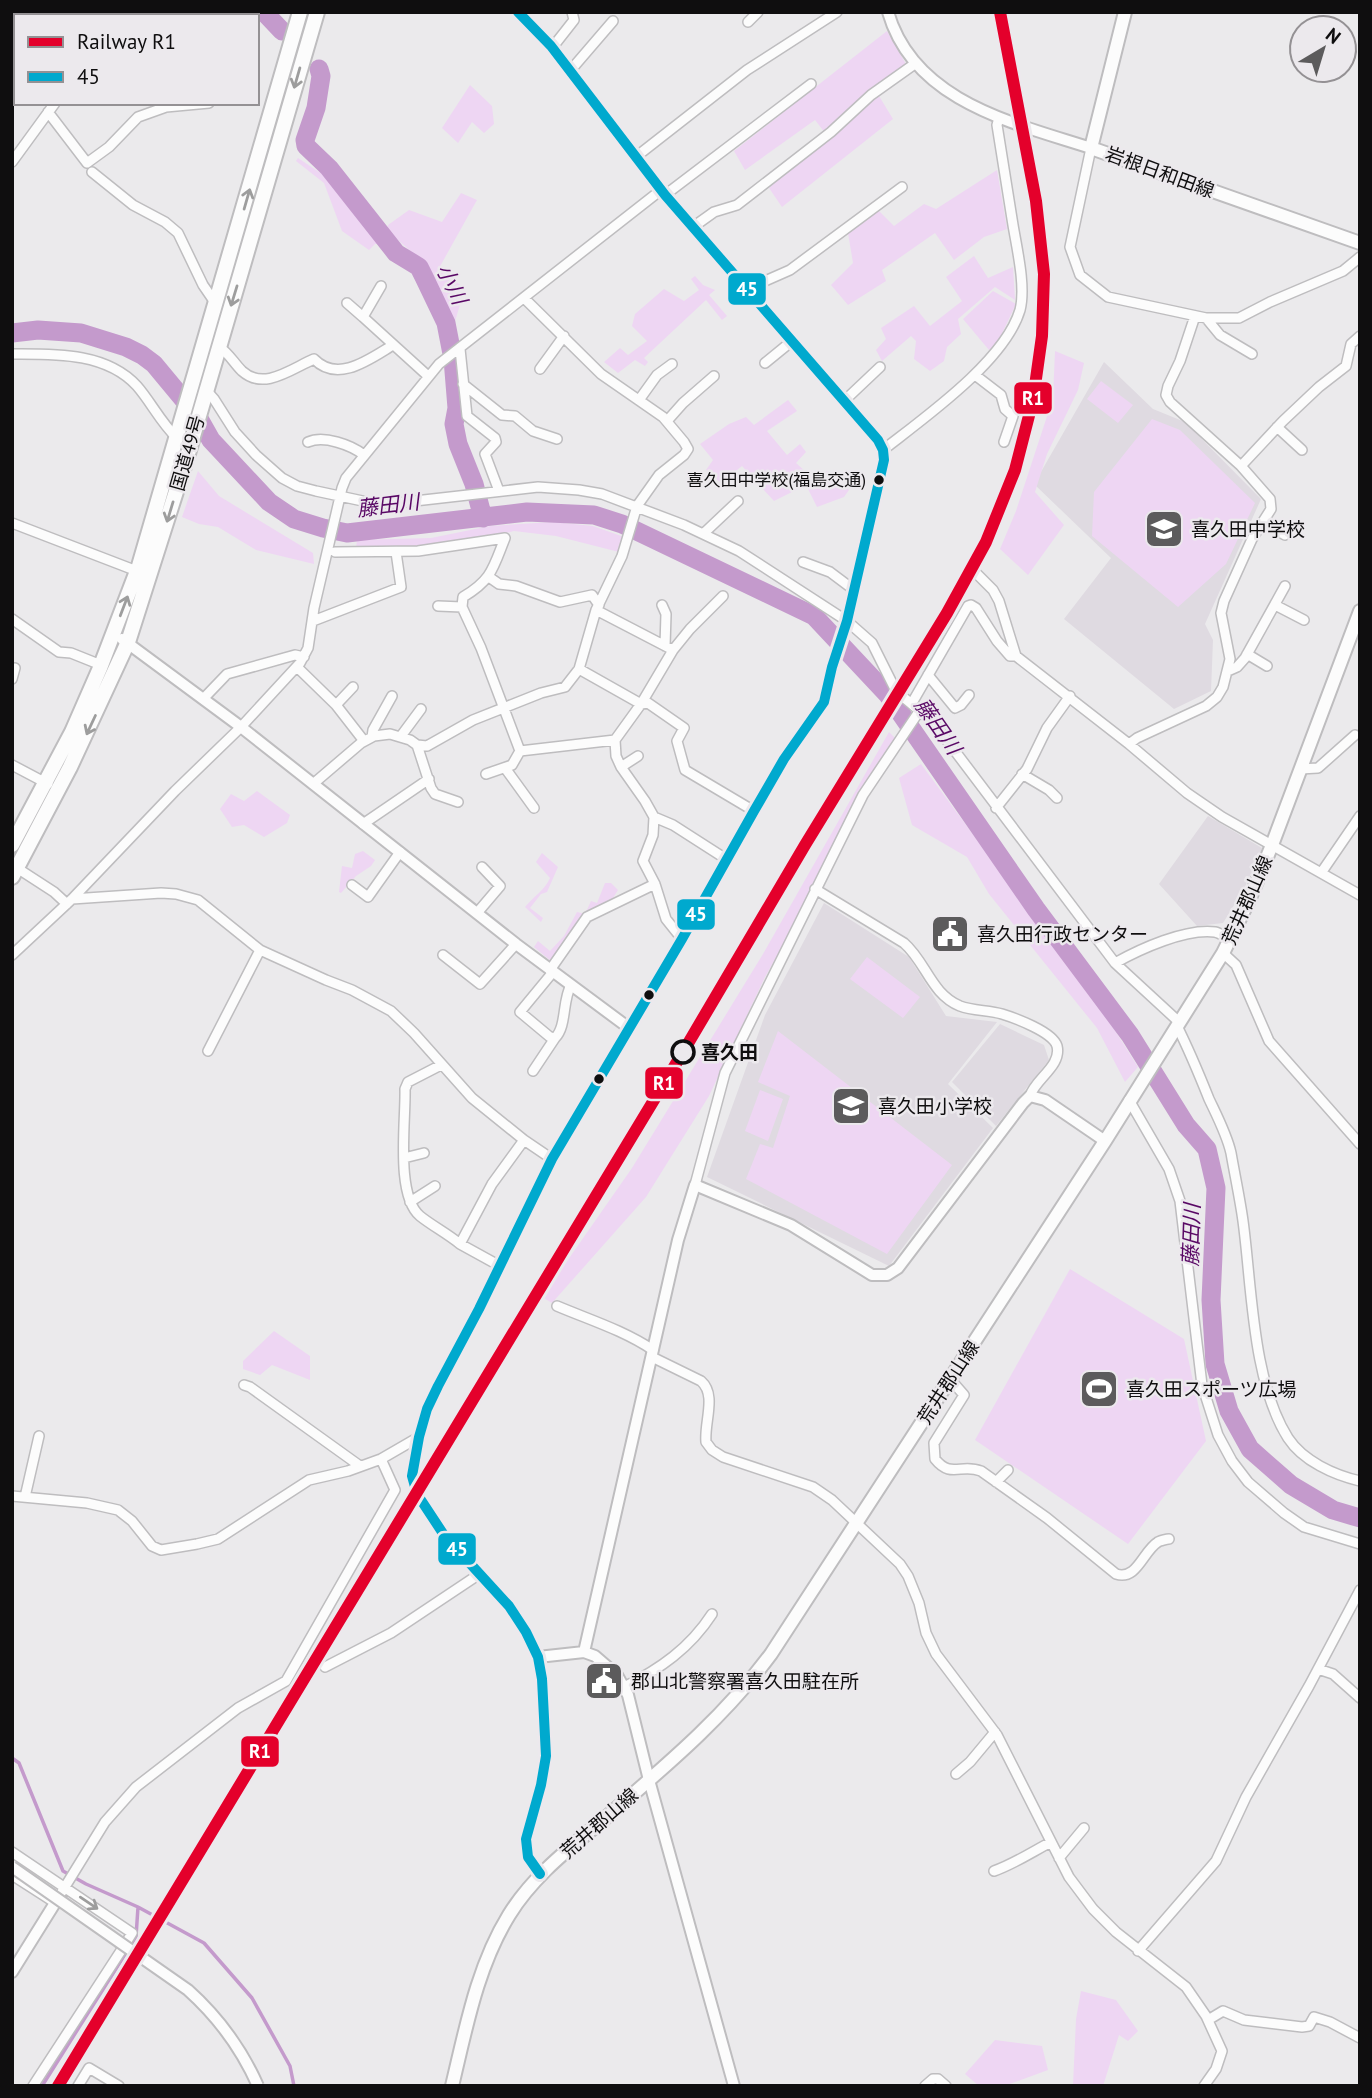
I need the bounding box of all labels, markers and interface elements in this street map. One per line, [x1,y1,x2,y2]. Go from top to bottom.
legend [14,14,259,105]
north arrow [1288,14,1358,84]
text: N [1321,22,1346,49]
text: Railway R1 [77,28,176,55]
text: 45 [77,63,100,90]
one-way arrow [290,66,303,88]
street label: 岩根日和田線 [1102,141,1218,203]
one-way arrow [241,188,254,210]
water label: 小川 [431,259,474,311]
line badge: 45 [727,272,767,306]
text: 45 [736,277,758,301]
one-way arrow [226,285,239,307]
line badge: R1 [1013,381,1053,415]
text: R1 [1022,386,1044,410]
street label: 国道49号 [165,412,209,494]
place label: 喜久田中学校(福島交通) [686,469,866,491]
marker: 喜久田中学校(福島交通) [872,473,886,487]
water label: 藤田川 [355,488,423,522]
one-way arrow [163,501,176,523]
school or university icon: 喜久田中学校 [1143,508,1185,550]
place label: 喜久田中学校 [1191,517,1305,541]
one-way arrow [118,596,131,618]
water label: 藤田川 [909,692,968,761]
one-way arrow [83,714,97,735]
street label: 荒井郡山線 [1217,852,1277,948]
line badge: 45 [676,898,716,931]
text: 45 [685,902,707,926]
public building icon: 喜久田行政センター [929,913,971,955]
place label: 喜久田行政センター [977,922,1148,946]
unlabelled marker [642,988,656,1002]
marker: 喜久田 [671,1040,695,1064]
place label: 喜久田 [701,1040,758,1064]
line badge: R1 [644,1066,684,1100]
text: R1 [653,1071,675,1095]
unlabelled marker [592,1072,606,1086]
school or university icon: 喜久田小学校 [830,1085,872,1127]
place label: 喜久田小学校 [878,1094,992,1118]
water label: 藤田川 [1176,1201,1206,1267]
street label: 荒井郡山線 [912,1336,984,1428]
sports icon: 喜久田スポーツ広場 [1078,1368,1120,1410]
place label: 喜久田スポーツ広場 [1126,1377,1297,1401]
line badge: 45 [437,1532,477,1566]
text: 45 [446,1537,468,1561]
public building icon: 郡山北警察署喜久田駐在所 [583,1660,625,1702]
place label: 郡山北警察署喜久田駐在所 [631,1669,859,1693]
line badge: R1 [240,1735,280,1768]
text: R1 [249,1739,271,1763]
street label: 荒井郡山線 [555,1783,643,1863]
one-way arrow [79,1896,98,1910]

